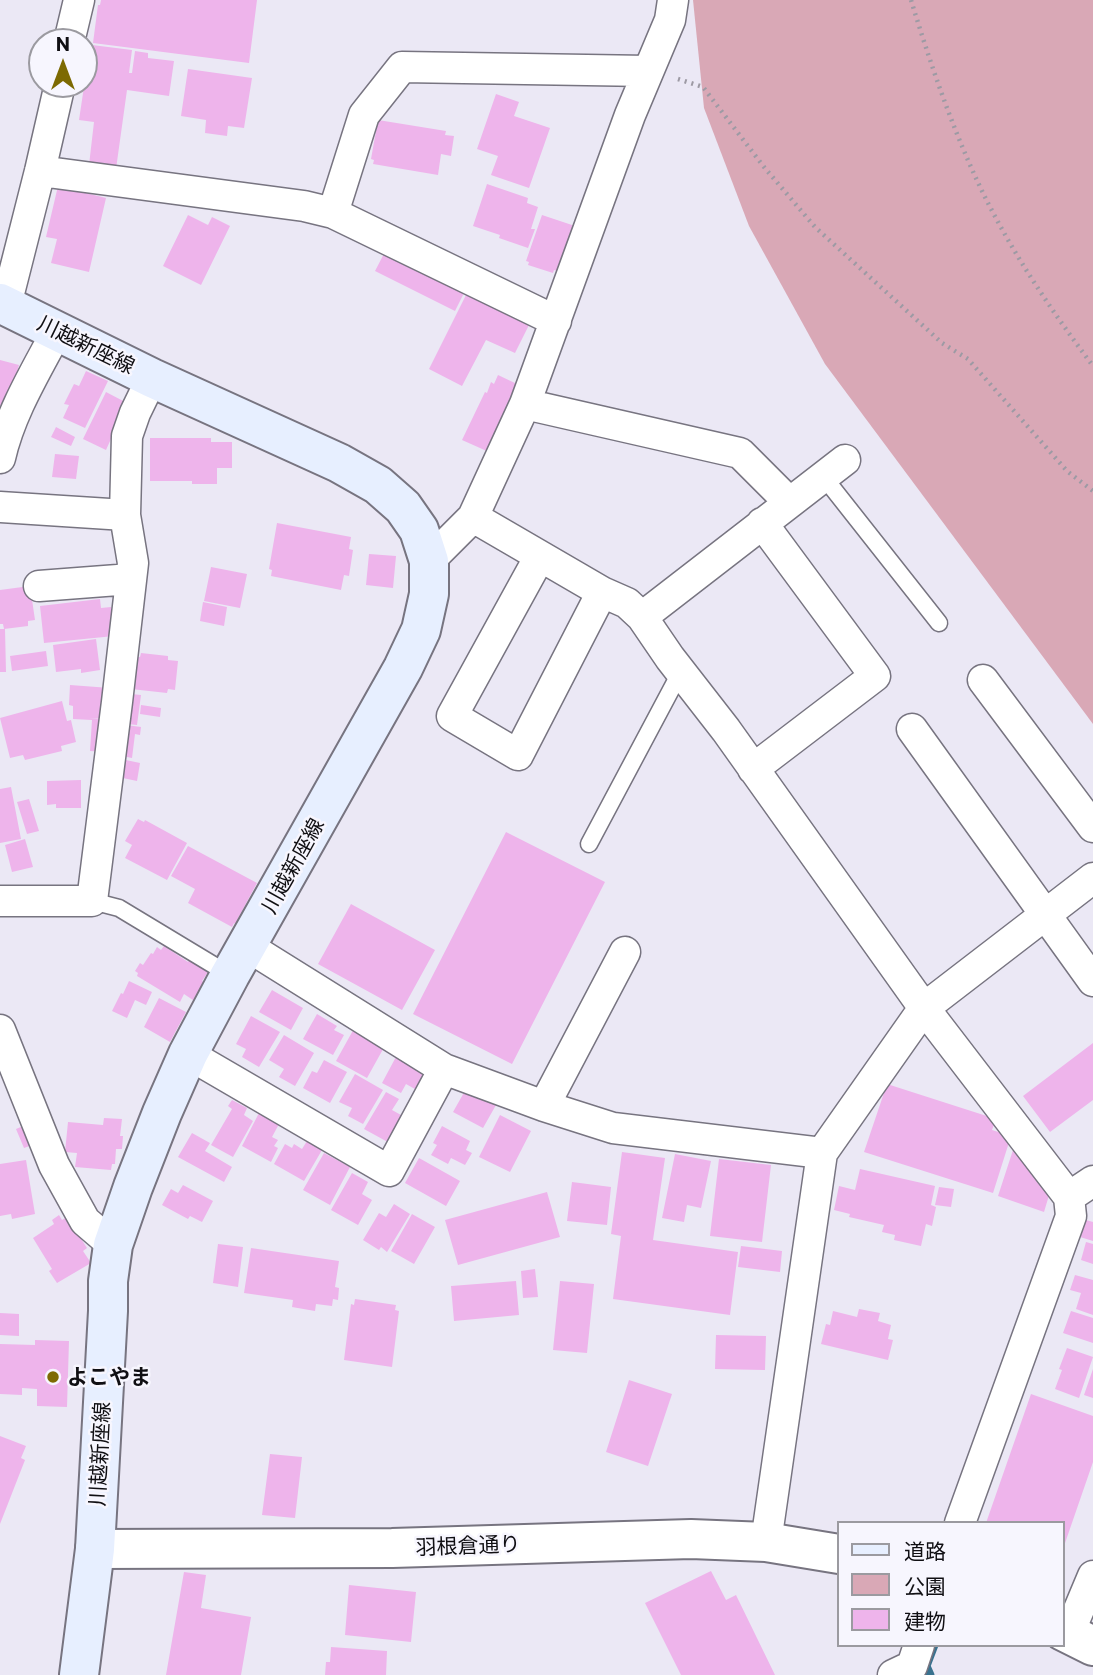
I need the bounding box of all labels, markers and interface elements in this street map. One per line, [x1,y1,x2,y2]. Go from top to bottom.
north arrow [28,28,98,98]
text: N [56,32,70,55]
street label: 川越新座線 [33,311,139,379]
street label: 川越新座線 [257,814,329,918]
place label: よこやま [67,1364,151,1390]
marker: よこやま [45,1369,61,1385]
street label: 川越新座線 [85,1401,115,1507]
legend [838,1521,1065,1647]
street label: 羽根倉通り [415,1532,521,1560]
text: 道路 [904,1538,946,1563]
text: 公園 [904,1573,946,1598]
text: 建物 [904,1608,946,1633]

